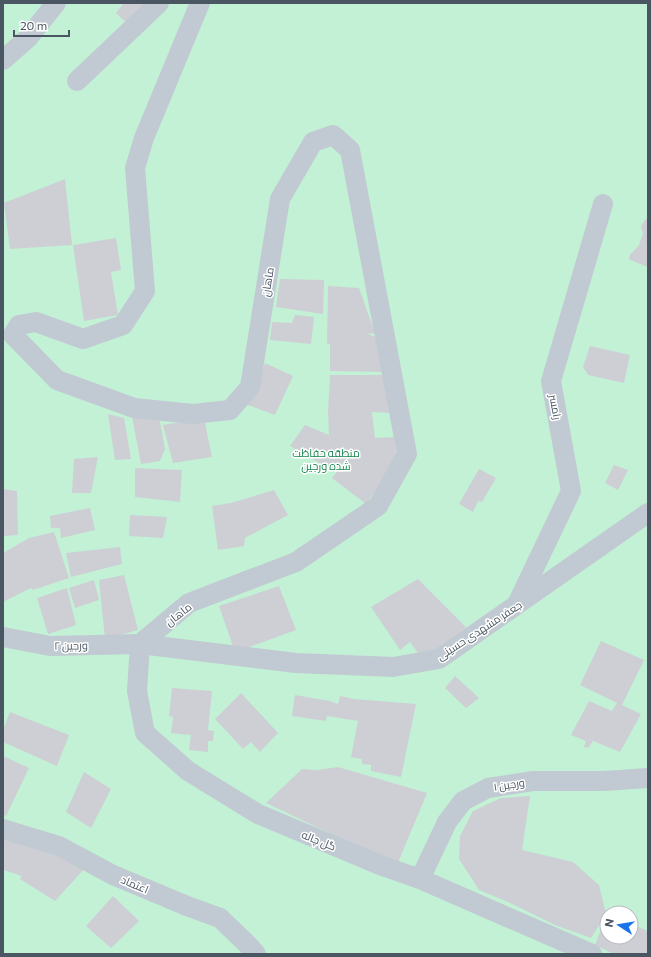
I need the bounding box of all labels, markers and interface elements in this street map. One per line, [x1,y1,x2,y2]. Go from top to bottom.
scale bar [14,12,69,38]
text: 20 m [20,18,47,32]
street label: ماهان [258,266,277,298]
street label: رامسر [546,392,565,421]
park label: منطقه حفاظت شده ورجین [292,446,360,473]
street label: جعفر مشهدی حسینی [434,598,525,663]
street label: ماهان [162,600,194,629]
street label: ورجین ۲ [54,638,88,653]
street label: ورجین ۱ [492,775,526,794]
street label: گل چاله [300,827,338,854]
street label: اعتماد [119,872,151,896]
north arrow [599,905,639,945]
text: N [602,917,616,928]

